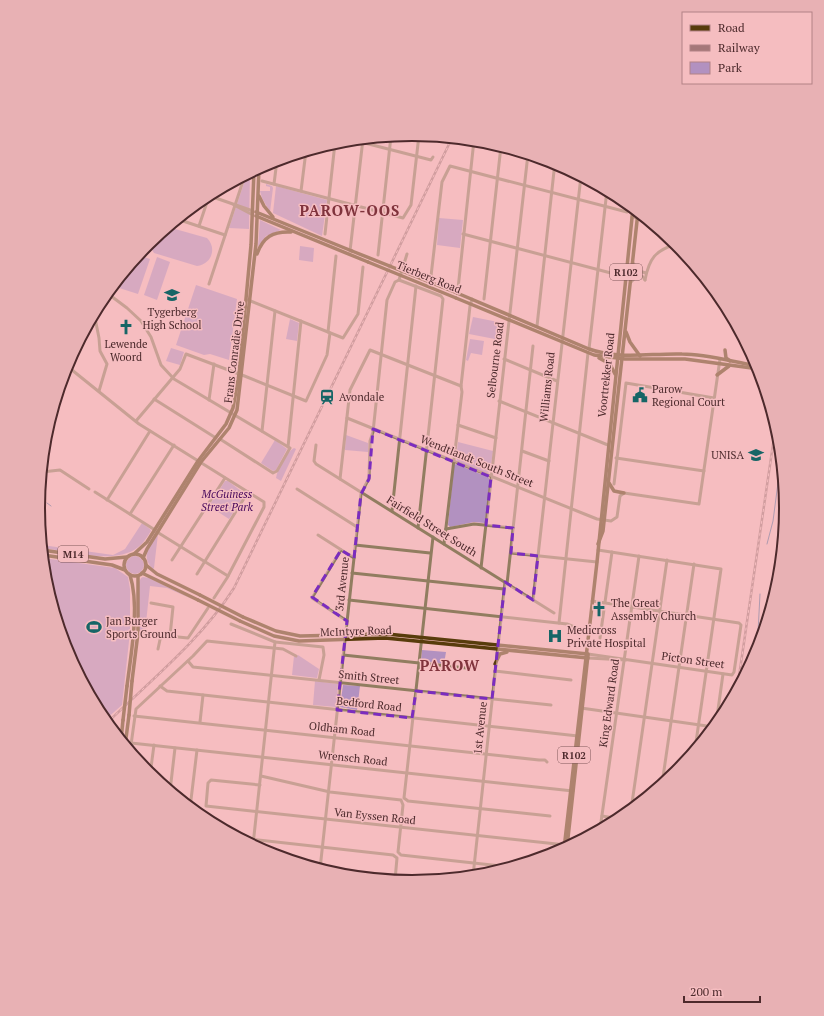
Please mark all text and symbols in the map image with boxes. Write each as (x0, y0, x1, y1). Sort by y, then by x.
legend (682, 12, 812, 84)
text: Road (718, 20, 745, 35)
text: Railway (718, 40, 761, 55)
text: Park (718, 60, 743, 75)
district label: PAROW-OOS (300, 200, 400, 220)
street label: Tierberg Road (395, 258, 463, 296)
road number: R102 (610, 264, 642, 280)
school or university icon: Tygerberg High School (163, 286, 181, 304)
street label: Frans Conradie Drive (221, 300, 247, 404)
place label: Tygerberg High School (142, 305, 202, 332)
church icon: Lewende Woord (117, 318, 135, 336)
street label: Selbourne Road (483, 321, 507, 399)
street label: Voortrekker Road (595, 332, 617, 418)
place label: Lewende Woord (104, 337, 148, 364)
street label: Williams Road (536, 351, 558, 423)
place label: Parow Regional Court (652, 382, 725, 409)
public building icon: Parow Regional Court (631, 386, 649, 404)
station icon: Avondale (318, 388, 336, 406)
place label: Avondale (339, 390, 385, 404)
street label: Wendtlandt South Street (418, 432, 536, 490)
school or university icon: UNISA (747, 446, 765, 464)
place label: UNISA (711, 448, 744, 462)
park label: McGuiness Street Park (201, 487, 254, 514)
street label: Fairfield Street South (384, 492, 480, 560)
road number: M14 (58, 546, 88, 562)
street label: 3rd Avenue (332, 556, 352, 612)
place label: The Great Assembly Church (611, 596, 697, 623)
church icon: The Great Assembly Church (590, 600, 608, 618)
place label: Jan Burger Sports Ground (106, 614, 177, 641)
sports icon: Jan Burger Sports Ground (85, 618, 103, 636)
street label: McIntyre Road (320, 623, 392, 639)
place label: Medicross Private Hospital (567, 623, 646, 650)
hospital icon: Medicross Private Hospital (546, 627, 564, 645)
street label: Picton Street (660, 649, 726, 671)
district label: PAROW (420, 655, 480, 675)
street label: King Edward Road (596, 658, 622, 748)
street label: Smith Street (338, 667, 400, 687)
street label: Bedford Road (336, 694, 402, 714)
street label: 1st Avenue (470, 700, 490, 755)
street label: Oldham Road (308, 719, 376, 739)
street label: Wrensch Road (318, 747, 388, 769)
road number: R102 (558, 747, 590, 763)
street label: Van Eyssen Road (333, 805, 417, 827)
scale bar (684, 978, 760, 1004)
text: 200 m (690, 984, 723, 999)

